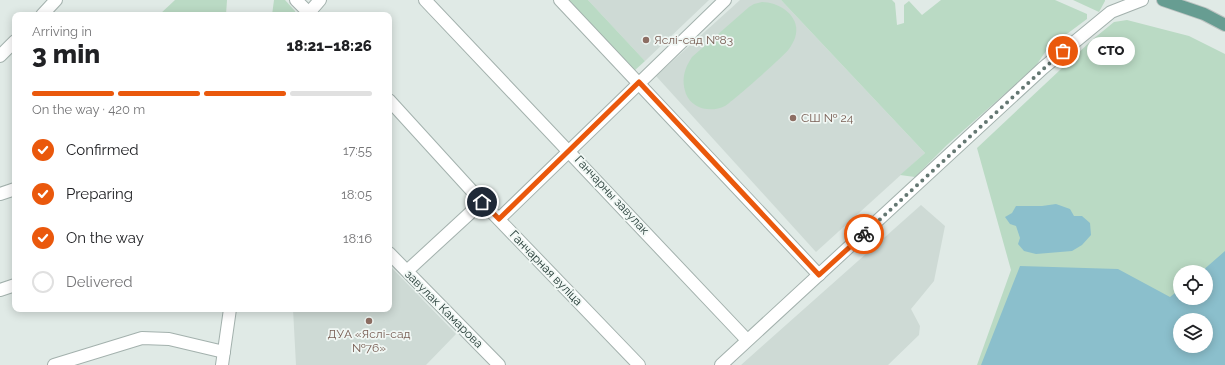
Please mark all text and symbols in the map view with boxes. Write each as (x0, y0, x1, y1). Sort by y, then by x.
text: Arriving in (32, 24, 92, 39)
place label: Яслі-сад №83 (654, 33, 733, 47)
pin (1046, 34, 1080, 68)
marker: Яслі-сад №83 (641, 35, 651, 45)
text: 18:21–18:26 (287, 37, 372, 55)
callout: СТО (1087, 37, 1135, 65)
text: 3 min (32, 39, 100, 69)
icon: bag (1052, 40, 1074, 62)
text: СТО (1098, 43, 1124, 58)
text: On the way · 420 m (32, 102, 145, 117)
place label: СШ № 24 (801, 111, 854, 125)
marker: СШ № 24 (788, 113, 798, 123)
icon: check (32, 139, 54, 161)
text: Confirmed (66, 141, 139, 159)
text: 17:55 (343, 143, 372, 158)
street label: Ганчарны завулак (572, 153, 652, 237)
icon: check (32, 183, 54, 205)
text: Preparing (66, 185, 133, 203)
pin (465, 185, 499, 219)
text: 18:05 (341, 187, 372, 202)
icon: home (471, 191, 493, 213)
courier (844, 214, 884, 254)
icon: bike (853, 223, 875, 245)
icon: check (32, 227, 54, 249)
street label: Ганчарная вуліца (507, 228, 585, 308)
text: On the way (66, 229, 144, 247)
text: 18:16 (343, 231, 372, 246)
map controls (1173, 265, 1213, 353)
button: locate (1173, 265, 1213, 305)
street label: завулак Камарова (402, 267, 486, 351)
text: Delivered (66, 273, 133, 291)
button: layers (1173, 313, 1213, 353)
marker: ДУА «Яслі-сад №76» (364, 316, 374, 326)
place label: ДУА «Яслі-сад №76» (328, 327, 410, 355)

